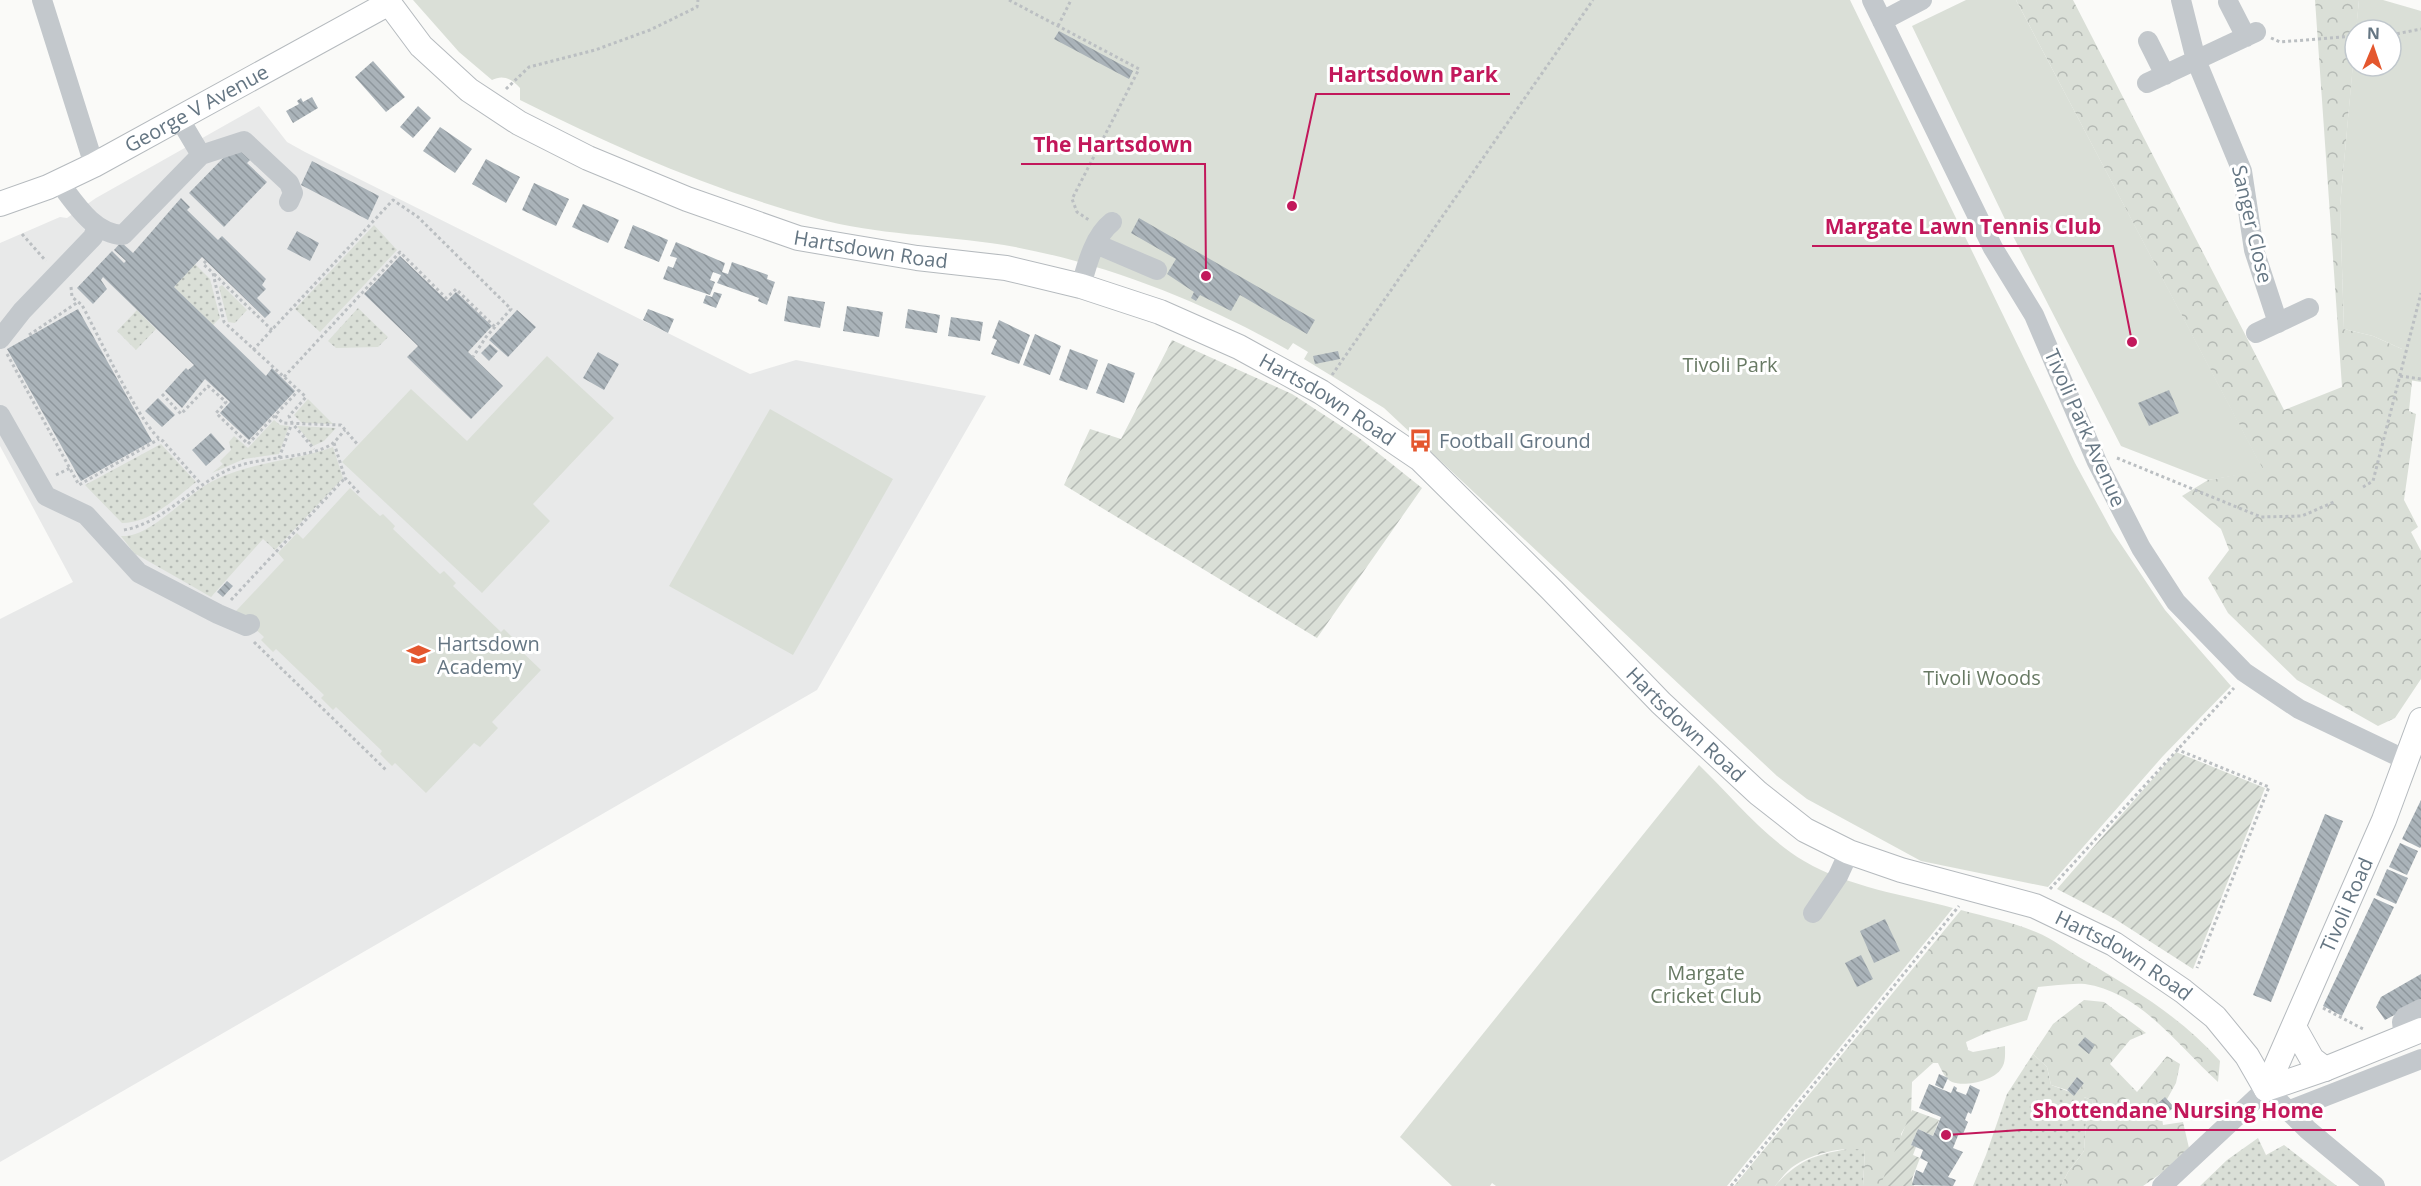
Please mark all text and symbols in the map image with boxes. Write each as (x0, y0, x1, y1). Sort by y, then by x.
north arrow (2343, 18, 2403, 78)
text: N (2367, 22, 2380, 44)
callout: Hartsdown Park (1316, 55, 1510, 94)
street label: George V Avenue (120, 58, 273, 159)
text: Hartsdown Park (1328, 60, 1499, 88)
callout: The Hartsdown (1021, 125, 1205, 164)
text: The Hartsdown (1033, 130, 1193, 158)
street label: Sanger Close (2226, 162, 2279, 286)
callout: Margate Lawn Tennis Club (1812, 207, 2113, 246)
text: Margate Lawn Tennis Club (1825, 212, 2101, 240)
street label: Hartsdown Road (792, 224, 949, 274)
street label: Tivoli Park Avenue (2039, 345, 2132, 511)
street label: Hartsdown Road (1255, 347, 1401, 452)
park label: Tivoli Park (1682, 351, 1778, 378)
place label: Football Ground (1439, 427, 1591, 454)
bus stop icon: Football Ground (1408, 428, 1434, 454)
place label: Hartsdown Academy (437, 630, 540, 680)
school or university icon: Hartsdown Academy (406, 642, 432, 668)
street label: Hartsdown Road (1620, 661, 1752, 788)
park label: Tivoli Woods (1923, 664, 2041, 691)
street label: Tivoli Road (2314, 853, 2379, 956)
street label: Hartsdown Road (2051, 904, 2198, 1006)
park label: Margate Cricket Club (1650, 959, 1762, 1009)
callout: Shottendane Nursing Home (2021, 1091, 2336, 1130)
text: Shottendane Nursing Home (2033, 1096, 2323, 1124)

